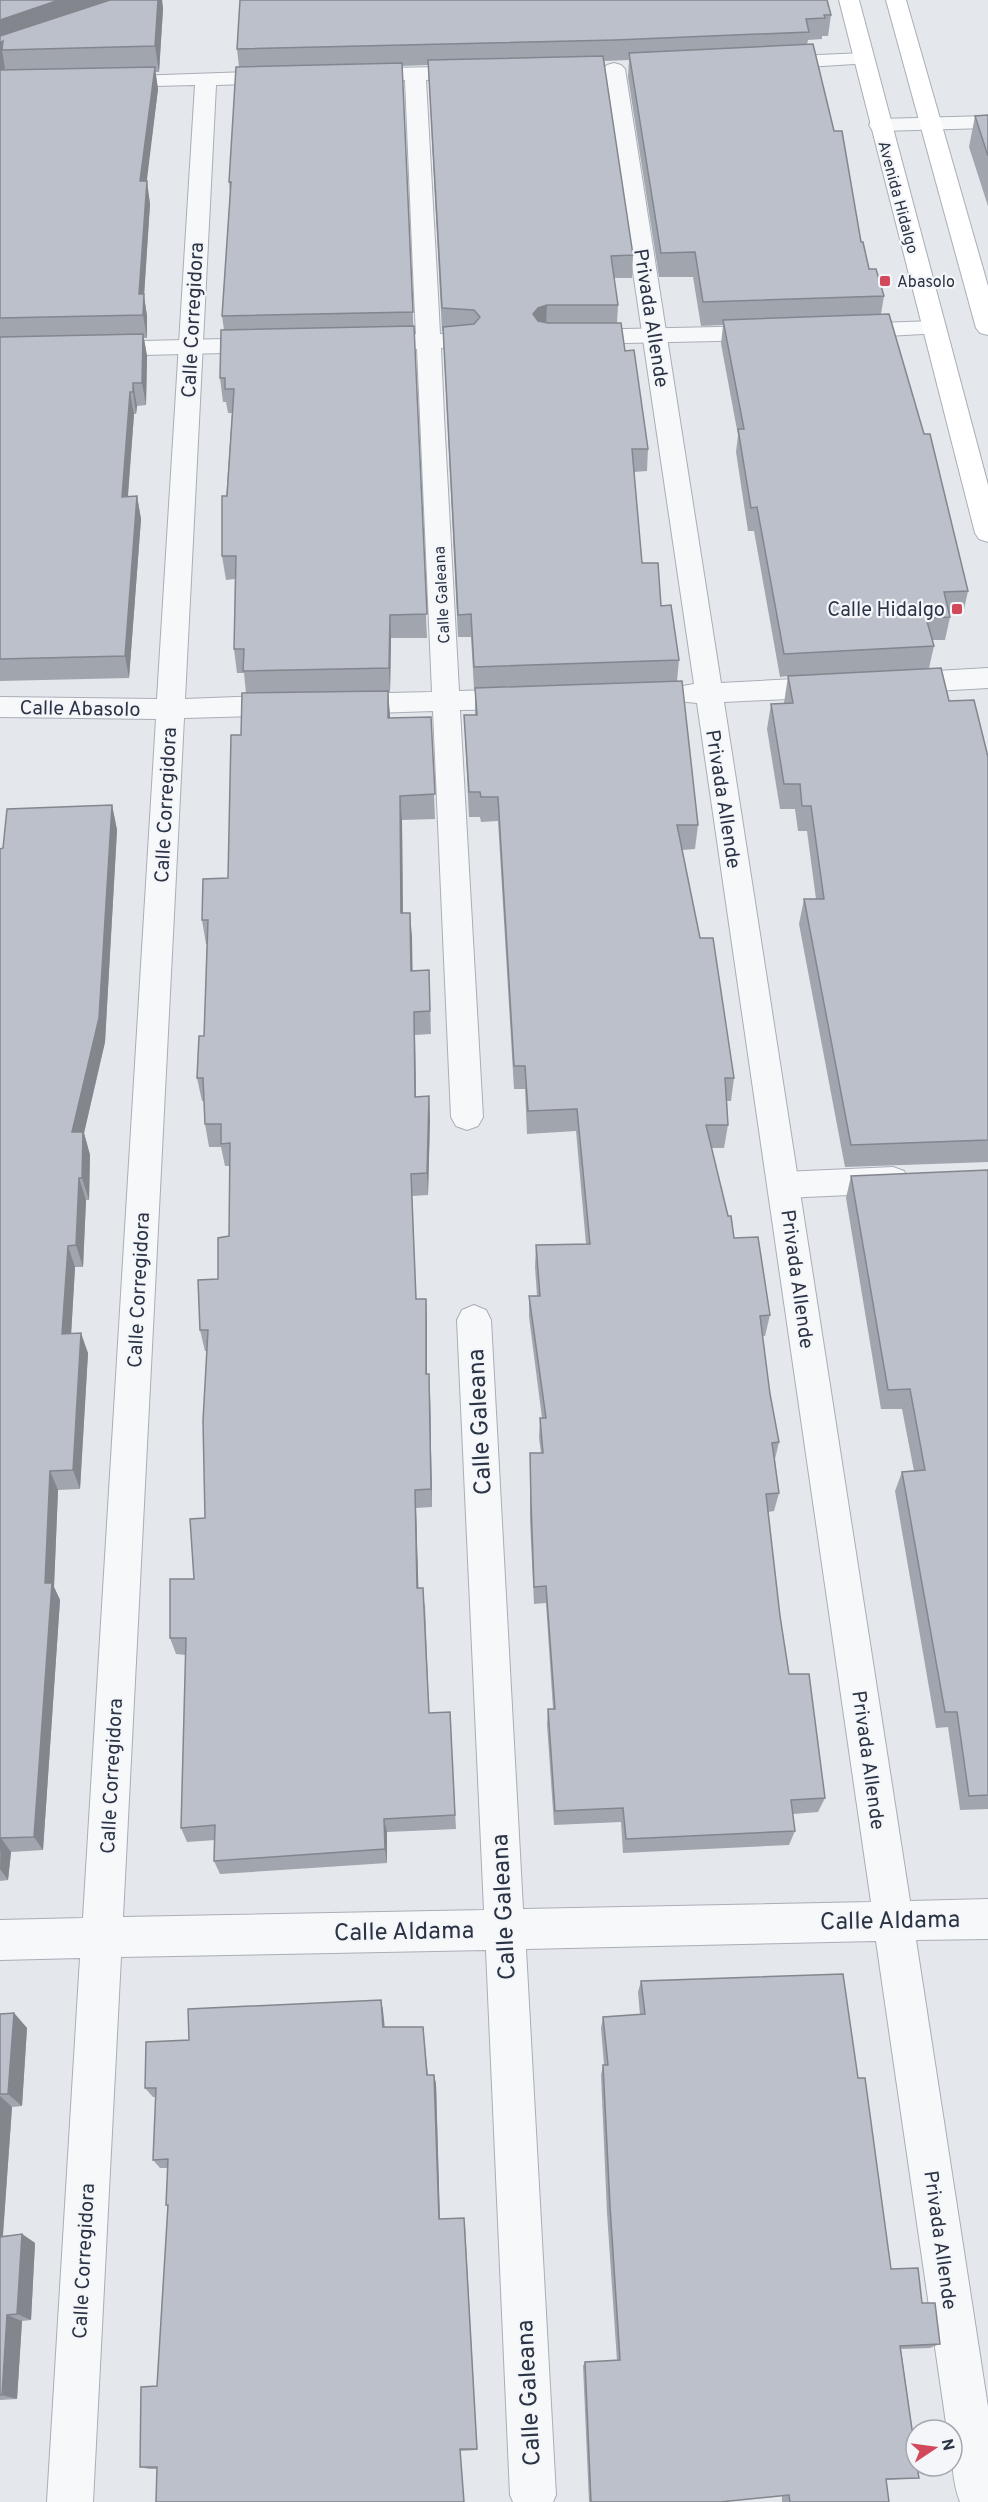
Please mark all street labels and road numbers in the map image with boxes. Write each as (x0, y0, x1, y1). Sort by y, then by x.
street label: Avenida Hidalgo (872, 139, 922, 256)
street label: Calle Corregidora (177, 241, 211, 399)
street label: Privada Allende (626, 247, 674, 390)
street label: Calle Galeana (430, 546, 456, 644)
street label: Calle Abasolo (19, 696, 141, 724)
street label: Calle Corregidora (150, 726, 184, 884)
street label: Privada Allende (698, 728, 746, 871)
street label: Privada Allende (773, 1208, 819, 1351)
street label: Calle Corregidora (123, 1211, 157, 1369)
street label: Calle Galeana (462, 1348, 500, 1496)
street label: Privada Allende (844, 1689, 890, 1832)
street label: Calle Corregidora (96, 1697, 130, 1855)
street label: Calle Galeana (486, 1833, 524, 1981)
street label: Calle Aldama (820, 1906, 960, 1938)
street label: Calle Aldama (334, 1917, 474, 1949)
street label: Privada Allende (916, 2169, 962, 2312)
street label: Calle Corregidora (68, 2182, 102, 2340)
street label: Calle Galeana (511, 2319, 549, 2467)

